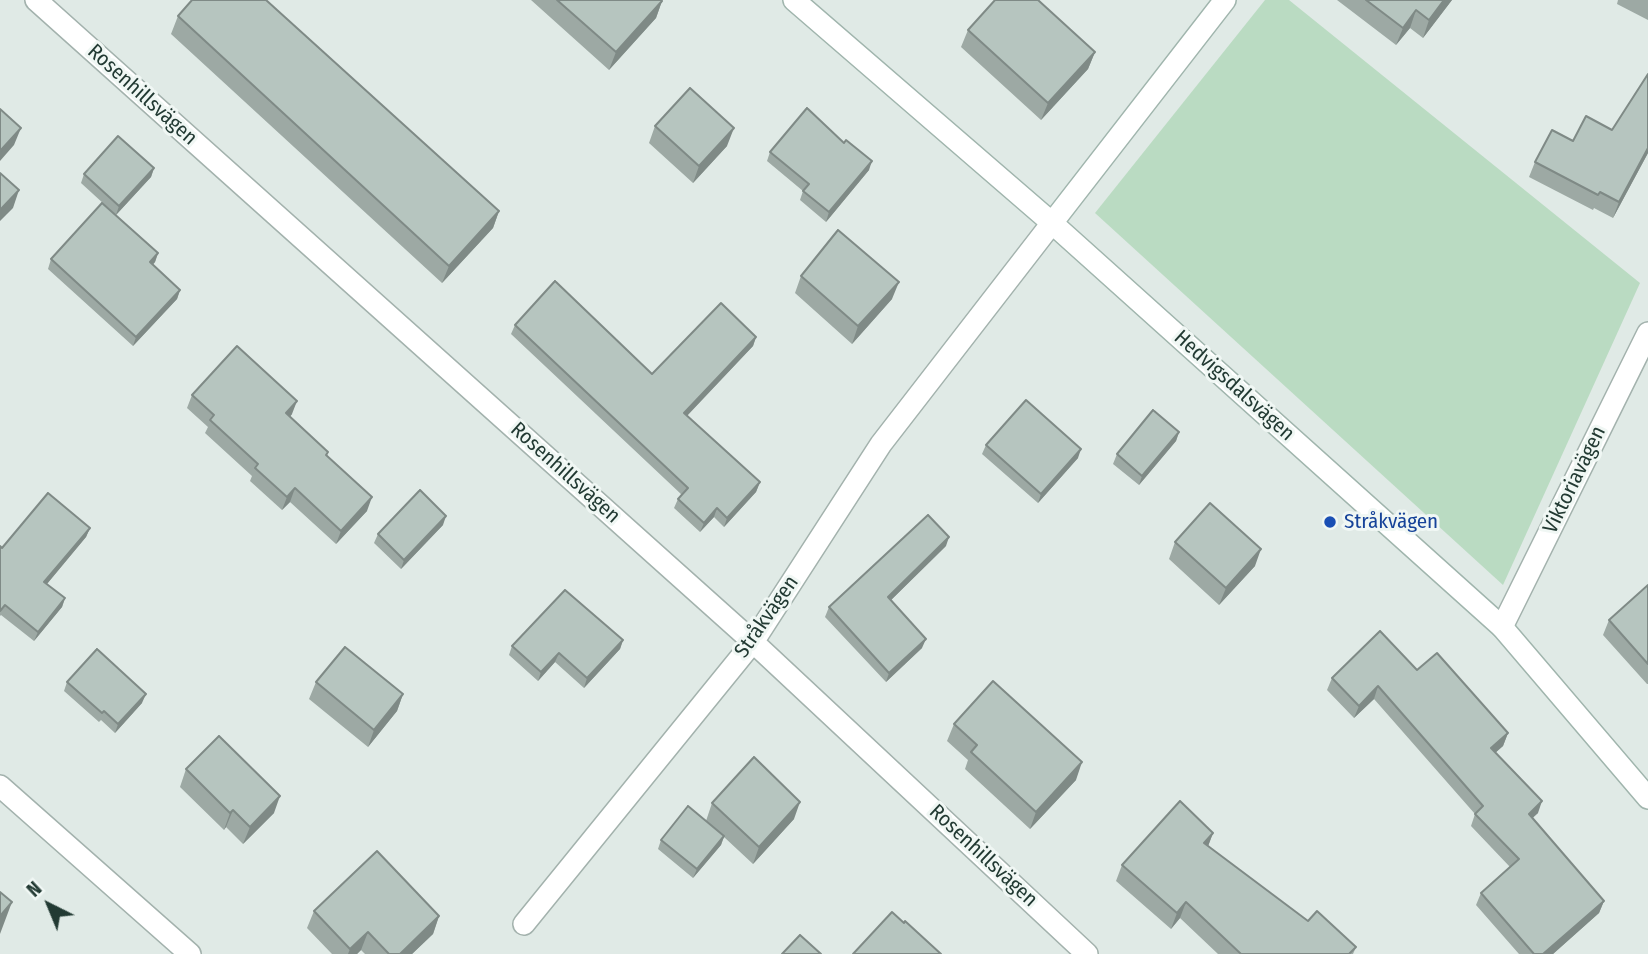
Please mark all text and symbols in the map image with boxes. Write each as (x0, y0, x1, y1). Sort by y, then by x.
street label: Rosenhillsvägen (82, 39, 202, 151)
street label: Hedvigsdalsvägen (1169, 325, 1299, 447)
street label: Rosenhillsvägen (505, 417, 625, 529)
street label: Viktoriavägen (1538, 422, 1612, 538)
place label: Stråkvägen (1344, 509, 1438, 535)
marker: Stråkvägen (1322, 514, 1338, 530)
street label: Stråkvägen (730, 571, 804, 663)
street label: Rosenhillsvägen (924, 799, 1042, 913)
north arrow (14, 870, 84, 940)
text: N (22, 877, 46, 902)

